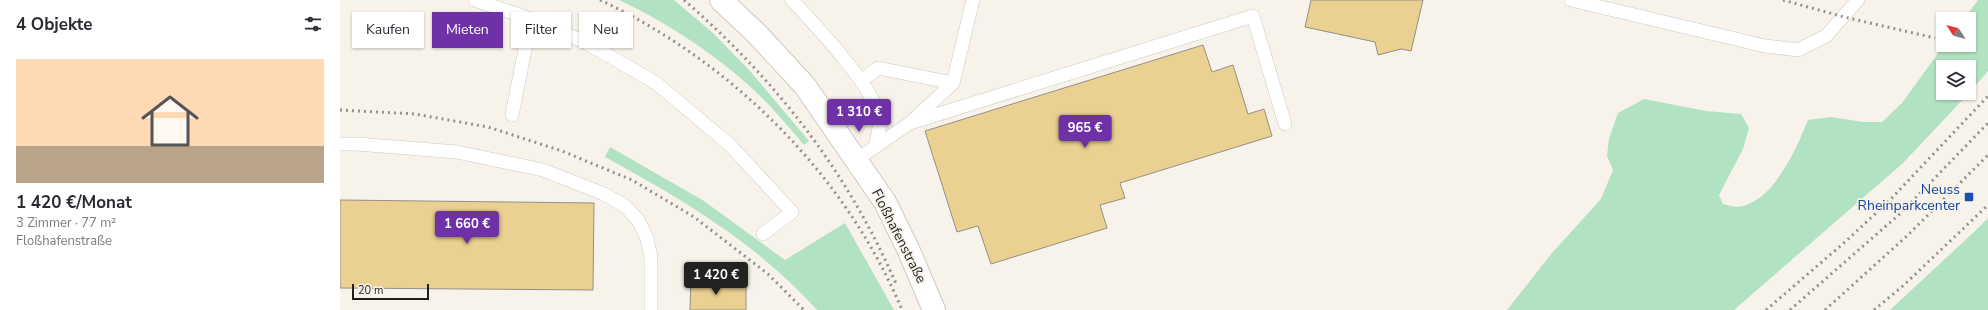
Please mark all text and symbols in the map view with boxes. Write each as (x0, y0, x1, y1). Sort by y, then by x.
chip: Kaufen (352, 12, 424, 48)
chip: Mieten (432, 12, 503, 48)
chip: Filter (511, 12, 571, 48)
chip: Neu (579, 12, 633, 48)
north arrow (1936, 12, 1976, 52)
map controls (1936, 12, 1976, 100)
text: 4 Objekte (16, 13, 92, 36)
icon: filters (302, 13, 324, 35)
button: layers (1936, 60, 1976, 100)
icon: home (134, 85, 206, 157)
pin: 1 310 € (822, 99, 896, 133)
text: 1 310 € (836, 103, 882, 121)
pin: 965 € (1057, 115, 1113, 149)
text: 965 € (1068, 119, 1102, 137)
place label: Neuss Rheinparkcenter (1858, 180, 1960, 215)
street label: Floßhafenstraße (867, 186, 931, 286)
text: 1 420 €/Monat (16, 191, 132, 214)
marker: Neuss Rheinparkcenter (1963, 191, 1975, 203)
pin: 1 660 € (430, 211, 504, 245)
text: 3 Zimmer · 77 m² (16, 214, 116, 232)
text: 1 660 € (444, 215, 490, 233)
text: Floßhafenstraße (16, 232, 112, 250)
pin: 1 420 € (679, 262, 753, 296)
text: 1 420 € (693, 266, 739, 284)
scale bar (352, 282, 429, 301)
text: 20 m (358, 283, 383, 298)

